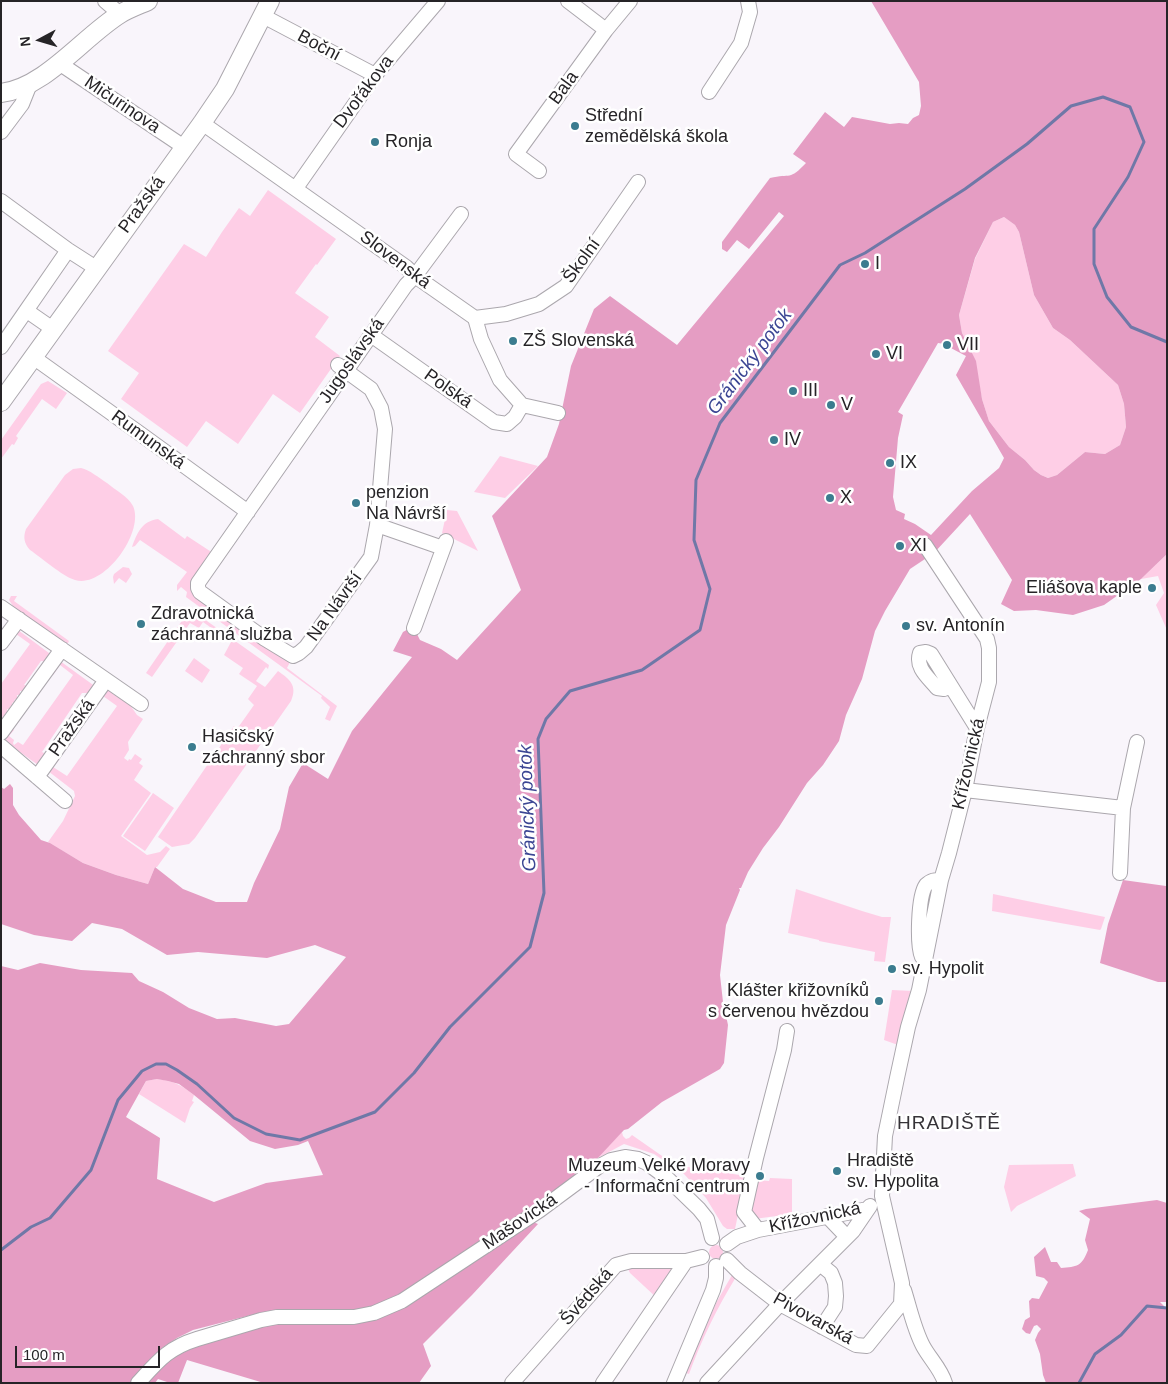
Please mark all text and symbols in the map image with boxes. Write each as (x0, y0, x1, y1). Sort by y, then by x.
north arrow (15, 15, 65, 65)
street label: Boční (294, 26, 344, 66)
text: N (17, 36, 34, 47)
street label: Dvořákova (329, 51, 399, 133)
street label: Bala (545, 67, 583, 109)
street label: Mičurinova (80, 72, 164, 138)
place label: Střední zemědělská škola (585, 105, 728, 148)
marker: Střední zemědělská škola (569, 120, 581, 132)
place label: Ronja (385, 131, 432, 153)
marker: Ronja (369, 136, 381, 148)
street label: Pražská (114, 172, 170, 238)
street label: Slovenská (355, 226, 435, 294)
street label: Školní (559, 234, 605, 288)
place label: I (875, 253, 880, 275)
marker: I (859, 258, 871, 270)
water label: Gránický potok (703, 305, 797, 419)
street label: Jugoslávská (315, 314, 389, 408)
place label: ZŠ Slovenská (523, 330, 634, 352)
place label: VII (957, 334, 979, 356)
marker: ZŠ Slovenská (507, 335, 519, 347)
marker: VII (941, 339, 953, 351)
place label: VI (886, 343, 903, 365)
marker: VI (870, 348, 882, 360)
street label: Polská (420, 365, 476, 413)
place label: III (803, 380, 818, 402)
marker: III (787, 385, 799, 397)
place label: V (841, 394, 853, 416)
marker: V (825, 399, 837, 411)
street label: Rumunská (107, 406, 189, 474)
place label: IV (784, 429, 801, 451)
marker: IV (768, 434, 780, 446)
place label: IX (900, 452, 917, 474)
marker: IX (884, 457, 896, 469)
place label: penzion Na Návrší (366, 482, 446, 524)
place label: X (840, 487, 852, 509)
marker: X (824, 492, 836, 504)
marker: penzion Na Návrší (350, 497, 362, 509)
place label: XI (910, 535, 927, 557)
marker: XI (894, 540, 906, 552)
street label: Na Návrší (303, 568, 367, 646)
place label: Eliášova kaple (1026, 577, 1142, 599)
marker: Eliášova kaple (1146, 582, 1158, 594)
place label: Zdravotnická záchranná služba (151, 603, 292, 646)
place label: sv. Antonín (916, 615, 1005, 637)
marker: Zdravotnická záchranná služba (135, 618, 147, 630)
marker: sv. Antonín (900, 620, 912, 632)
street label: Pražská (45, 695, 99, 761)
street label: Křížovnická (948, 716, 990, 812)
place label: Hasičský záchranný sbor (202, 726, 325, 769)
marker: Hasičský záchranný sbor (186, 741, 198, 753)
water label: Gránický potok (514, 744, 542, 872)
place label: sv. Hypolit (902, 958, 984, 980)
marker: sv. Hypolit (886, 963, 898, 975)
place label: Klášter křižovníků s červenou hvězdou (708, 980, 869, 1022)
marker: Klášter křižovníků s červenou hvězdou (873, 995, 885, 1007)
district label: HRADIŠTĚ (896, 1113, 1002, 1135)
place label: Hradiště sv. Hypolita (847, 1150, 939, 1192)
place label: Muzeum Velké Moravy - Informační centrum (568, 1155, 750, 1198)
marker: Hradiště sv. Hypolita (831, 1165, 843, 1177)
marker: Muzeum Velké Moravy - Informační centrum (754, 1170, 766, 1182)
street label: Mašovická (479, 1189, 561, 1255)
street label: Křížovnická (767, 1198, 863, 1238)
street label: Švédská (556, 1264, 618, 1330)
street label: Pivovarská (769, 1288, 857, 1350)
scale bar (18, 1336, 162, 1368)
text: 100 m (23, 1346, 65, 1363)

